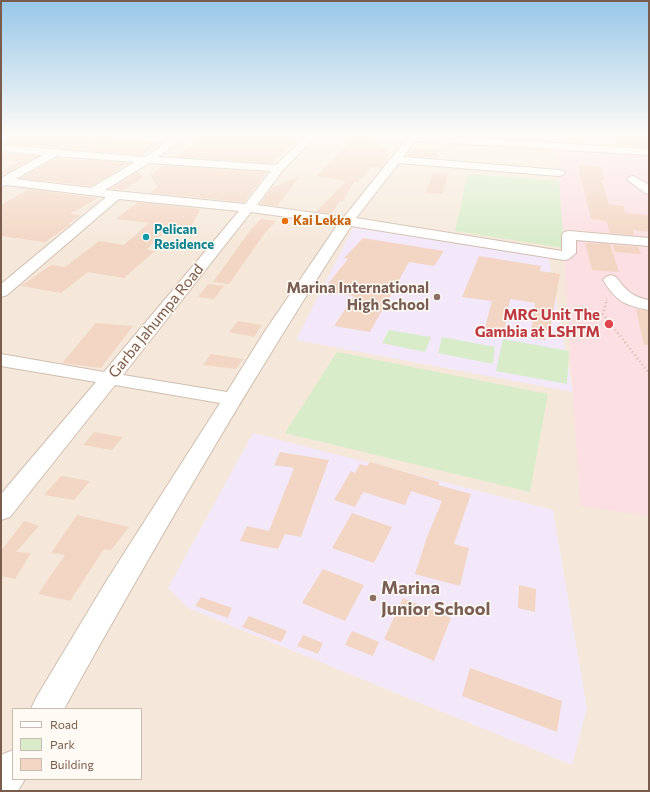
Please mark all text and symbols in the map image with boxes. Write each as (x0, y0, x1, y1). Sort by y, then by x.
place label: Kai Lekka (293, 213, 351, 229)
marker: Kai Lekka (280, 216, 290, 226)
place label: Pelican Residence (154, 222, 214, 253)
marker: Pelican Residence (141, 232, 151, 242)
street label: Garba Jahumpa Road (105, 260, 207, 382)
place label: Marina International High School (286, 279, 429, 314)
marker: Marina International High School (432, 292, 442, 302)
place label: MRC Unit The Gambia at LSHTM (475, 306, 600, 341)
marker: MRC Unit The Gambia at LSHTM (603, 318, 615, 330)
place label: Marina Junior School (381, 577, 490, 620)
marker: Marina Junior School (368, 593, 378, 603)
legend (12, 708, 142, 780)
text: Road (50, 717, 78, 731)
text: Park (50, 737, 75, 751)
text: Building (50, 757, 94, 771)

